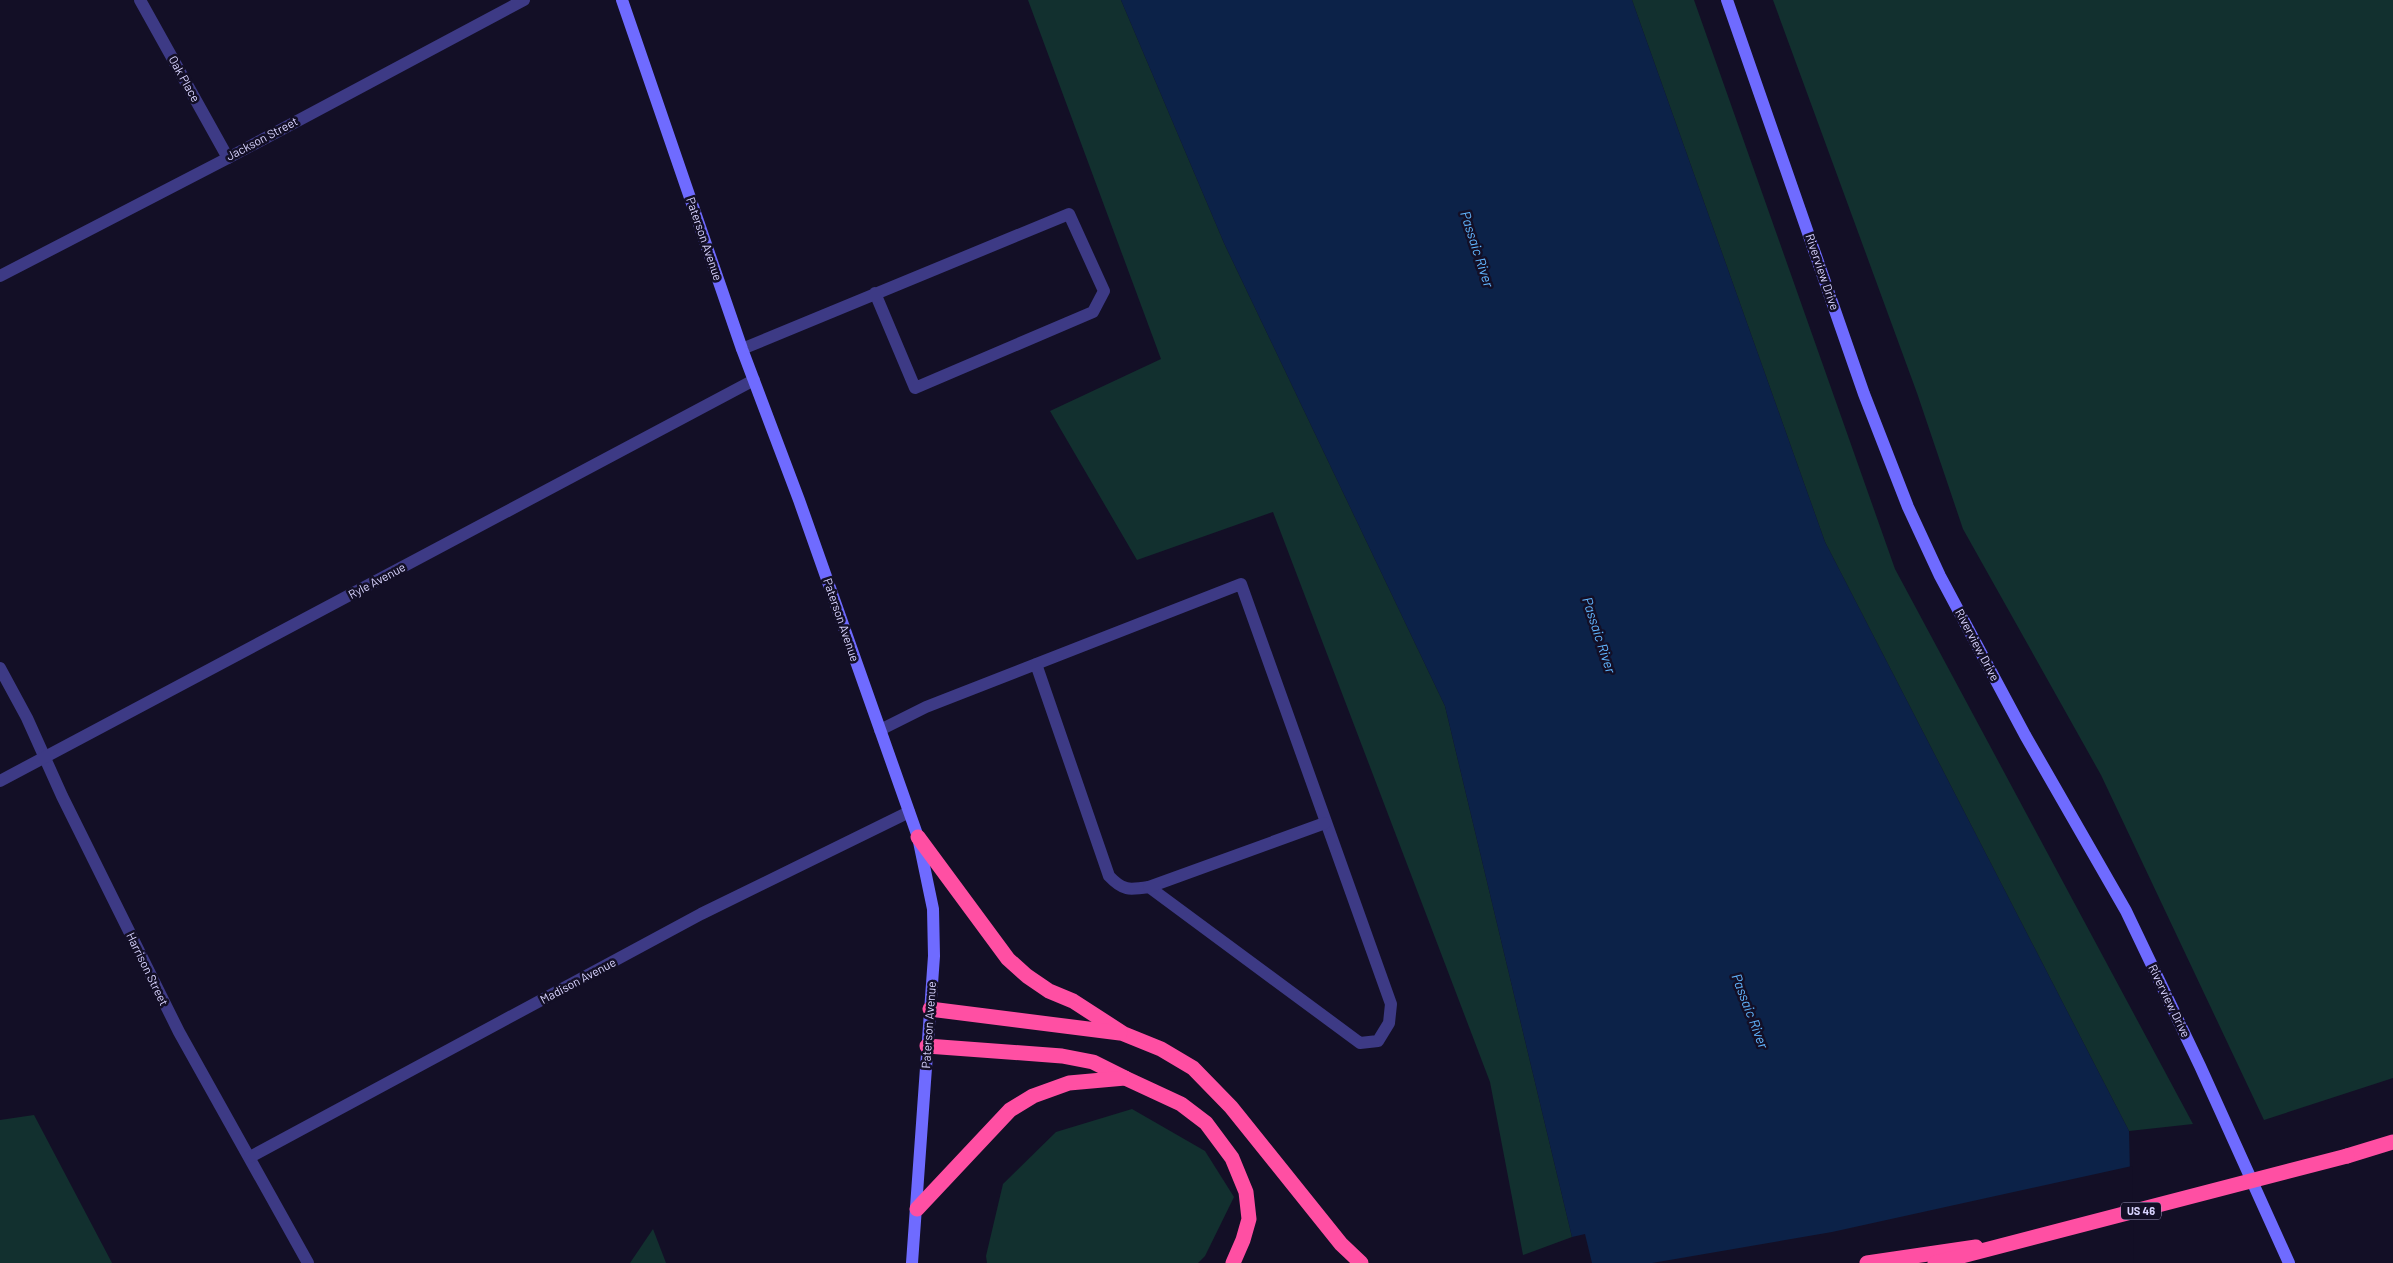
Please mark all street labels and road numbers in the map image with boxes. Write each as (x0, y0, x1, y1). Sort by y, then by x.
street label: Oak Place (167, 53, 203, 104)
street label: Jackson Street (223, 113, 300, 163)
street label: Paterson Avenue (684, 195, 726, 282)
street label: Riverview Drive (1803, 232, 1843, 312)
street label: Ryle Avenue (346, 559, 407, 601)
street label: Paterson Avenue (821, 576, 863, 663)
street label: Riverview Drive (1953, 606, 2003, 683)
street label: Harrison Street (124, 930, 172, 1007)
street label: Madison Avenue (537, 954, 618, 1006)
street label: Riverview Drive (2146, 962, 2194, 1039)
street label: Paterson Avenue (918, 981, 938, 1069)
road number: US 46 (2121, 1202, 2161, 1220)

